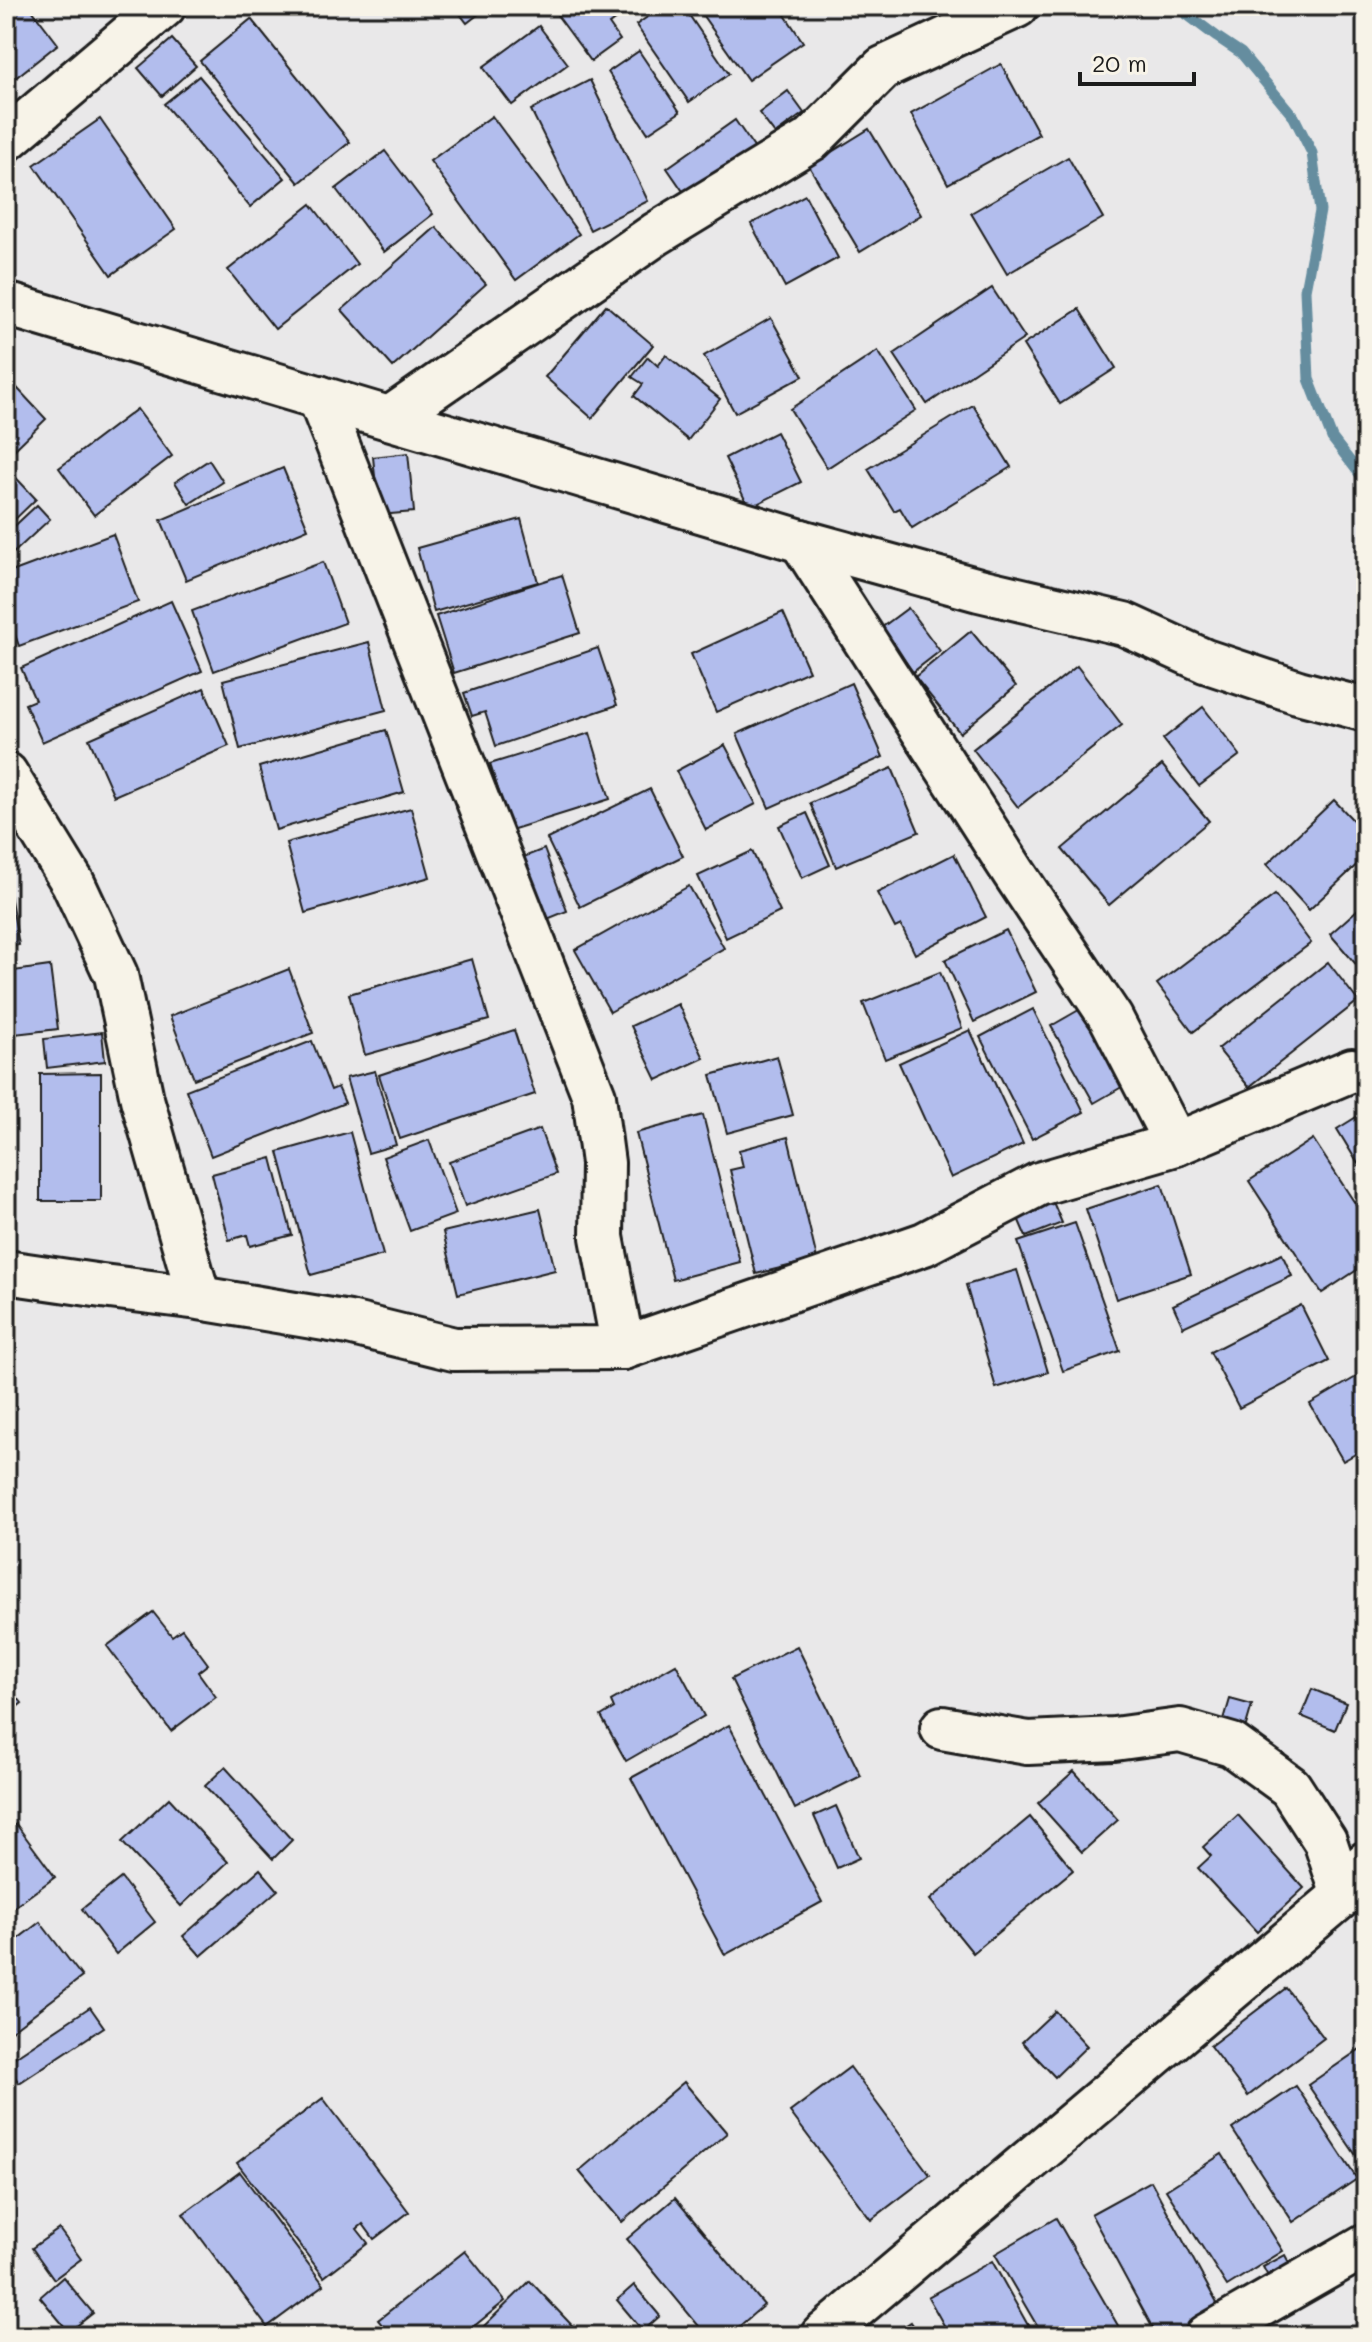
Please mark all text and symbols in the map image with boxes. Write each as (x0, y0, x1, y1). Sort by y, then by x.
scale bar (1080, 36, 1194, 86)
text: 20 m (1092, 47, 1147, 78)

